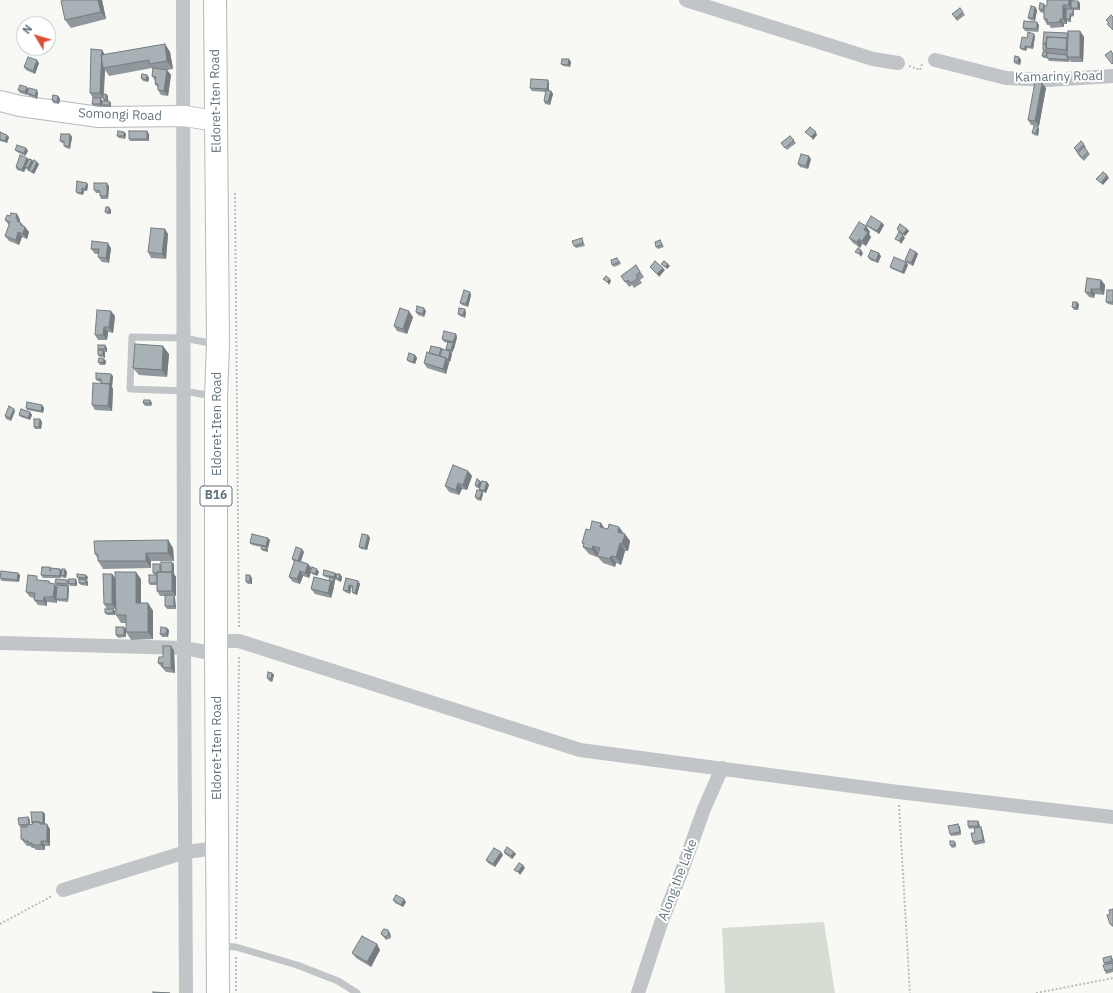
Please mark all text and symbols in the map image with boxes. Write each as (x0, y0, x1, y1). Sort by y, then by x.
north arrow (16, 16, 56, 56)
text: N (19, 22, 35, 37)
street label: Eldoret-Iten Road (207, 49, 225, 153)
street label: Kamariny Road (1015, 68, 1103, 86)
street label: Somongi Road (78, 106, 162, 124)
street label: Eldoret-Iten Road (209, 372, 225, 476)
road number: B16 (200, 486, 232, 506)
street label: Eldoret-Iten Road (209, 696, 225, 800)
street label: Along the Lake (655, 837, 701, 923)

